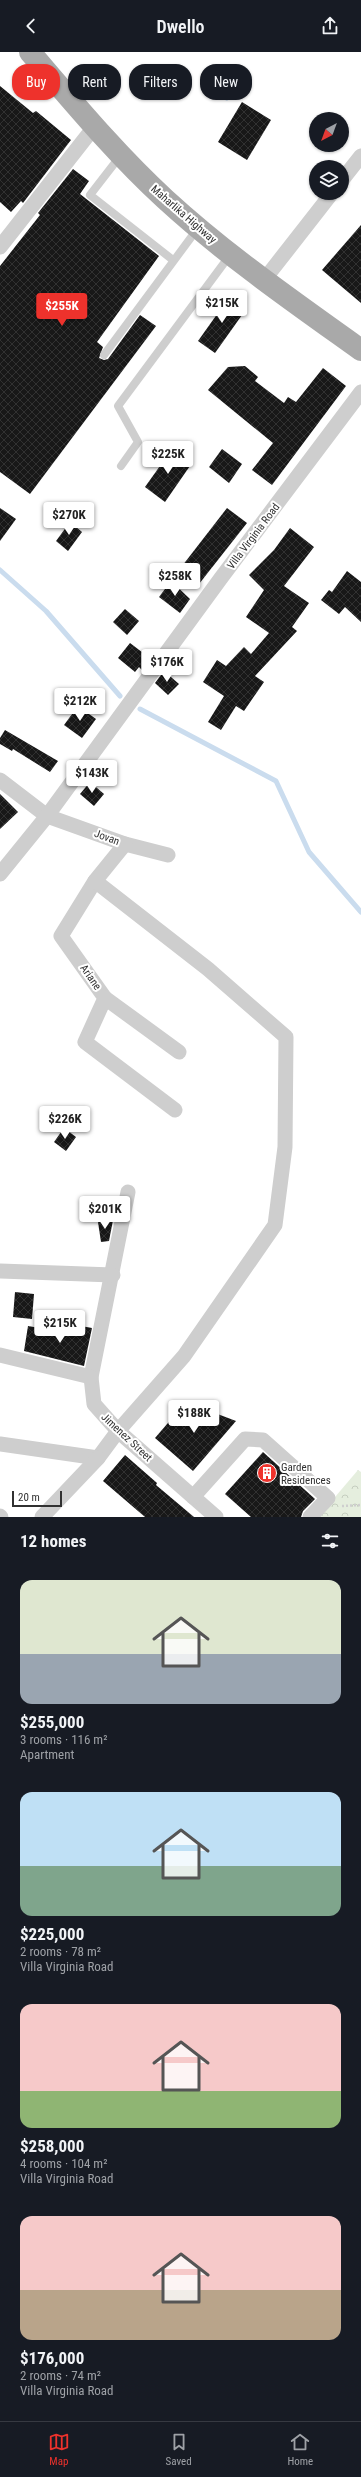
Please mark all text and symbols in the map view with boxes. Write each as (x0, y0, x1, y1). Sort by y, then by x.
icon: back (20, 15, 42, 37)
icon: share (319, 15, 341, 37)
text: Dwello (156, 16, 205, 37)
chip: Buy (12, 64, 60, 100)
chip: Rent (68, 64, 121, 100)
chip: Filters (129, 64, 192, 100)
chip: New (200, 64, 252, 100)
north arrow (309, 112, 349, 152)
map controls (309, 112, 349, 200)
button: layers (309, 160, 349, 200)
street label: Maharlika Highway (148, 182, 219, 247)
pin: $215K (194, 290, 250, 324)
pin: $255K (34, 293, 90, 327)
text: $215K (205, 295, 239, 310)
text: $255K (45, 298, 79, 313)
pin: $225K (140, 441, 196, 475)
text: $225K (151, 446, 185, 461)
street label: Villa Virginia Road (224, 501, 282, 572)
pin: $270K (41, 502, 97, 536)
text: $270K (52, 507, 86, 522)
pin: $258K (147, 563, 203, 597)
text: $258K (158, 568, 192, 583)
pin: $176K (139, 649, 195, 683)
text: $176K (150, 654, 184, 669)
pin: $212K (52, 688, 108, 722)
text: $212K (63, 693, 97, 708)
pin: $143K (64, 760, 120, 794)
text: $143K (75, 765, 109, 780)
street label: Jovan (92, 827, 121, 848)
street label: Ariane (77, 962, 104, 992)
pin: $226K (37, 1106, 93, 1140)
text: $226K (48, 1111, 82, 1126)
pin: $201K (77, 1196, 133, 1230)
text: $201K (88, 1201, 122, 1216)
pin: $215K (32, 1310, 88, 1344)
text: $215K (43, 1315, 77, 1330)
pin: $188K (166, 1400, 222, 1434)
text: $188K (177, 1405, 211, 1420)
street label: Jimenez Street (98, 1410, 155, 1464)
place label: Garden Residences (281, 1461, 331, 1487)
building icon: Garden Residences (256, 1462, 278, 1484)
scale bar (12, 1489, 62, 1508)
text: 20 m (18, 1491, 40, 1504)
icon: filters (319, 1530, 341, 1552)
text: 12 homes (20, 1531, 86, 1551)
icon: home (145, 1606, 217, 1678)
text: $255,000 (20, 1712, 84, 1732)
text: 3 rooms · 116 m² (20, 1732, 107, 1747)
text: Apartment (20, 1747, 74, 1762)
icon: home (145, 1818, 217, 1890)
text: $225,000 (20, 1924, 84, 1944)
text: 2 rooms · 78 m² (20, 1944, 101, 1959)
text: Villa Virginia Road (20, 1959, 114, 1974)
icon: home (145, 2030, 217, 2102)
text: $258,000 (20, 2136, 84, 2156)
text: 4 rooms · 104 m² (20, 2156, 107, 2171)
text: Villa Virginia Road (20, 2171, 114, 2186)
icon: home (145, 2242, 217, 2314)
text: $176,000 (20, 2348, 84, 2368)
text: 2 rooms · 74 m² (20, 2368, 101, 2383)
text: Villa Virginia Road (20, 2383, 114, 2398)
tab: Map (48, 2431, 70, 2468)
tab: Saved (166, 2431, 192, 2468)
tab: Home (287, 2431, 313, 2468)

